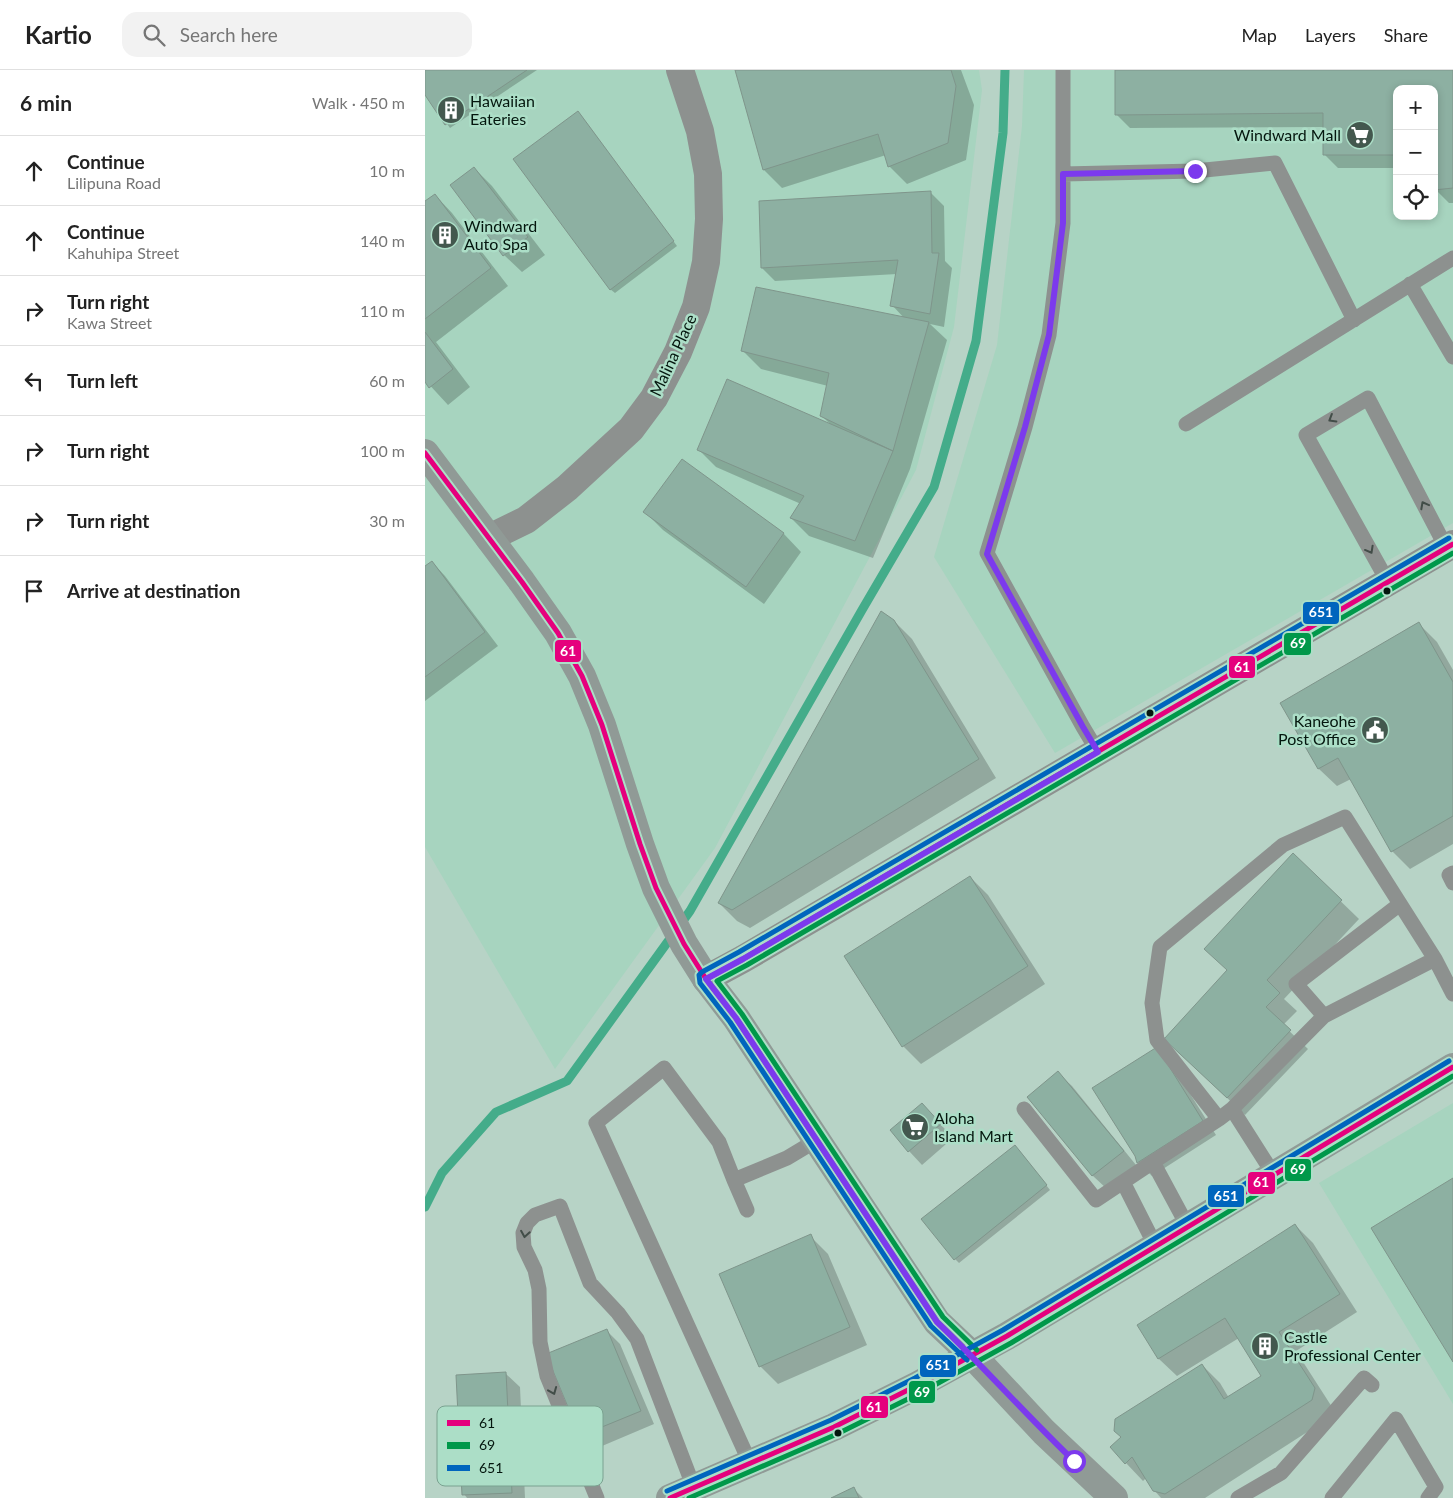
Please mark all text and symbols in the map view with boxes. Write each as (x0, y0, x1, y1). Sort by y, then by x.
search box (122, 12, 472, 57)
text: Kartio (25, 20, 92, 49)
icon: search (140, 21, 168, 49)
text: Search here (180, 23, 278, 46)
text: Map (1241, 24, 1277, 46)
text: Layers (1305, 24, 1356, 46)
text: Share (1384, 24, 1428, 46)
map controls (1393, 85, 1438, 220)
button: + (1393, 85, 1438, 130)
text: 6 min (20, 90, 72, 115)
place label: Hawaiian Eateries (470, 91, 535, 128)
text: Walk · 450 m (312, 93, 405, 112)
building icon: Hawaiian Eateries (436, 95, 466, 125)
supermarket icon: Windward Mall (1345, 120, 1375, 150)
place label: Windward Mall (1234, 125, 1341, 144)
button: − (1393, 130, 1438, 175)
text: Continue (67, 150, 145, 173)
icon: ahead (20, 157, 48, 185)
route end (1184, 160, 1207, 183)
text: 10 m (369, 161, 405, 180)
text: Lilipuna Road (67, 173, 161, 192)
button: locate (1393, 175, 1438, 220)
place label: Windward Auto Spa (464, 216, 537, 253)
text: Continue (67, 220, 145, 243)
building icon: Windward Auto Spa (430, 220, 460, 250)
icon: ahead (20, 227, 48, 255)
text: 140 m (360, 231, 405, 250)
text: Kahuhipa Street (67, 243, 179, 262)
text: Turn right (67, 290, 149, 313)
icon: right (20, 297, 48, 325)
text: 110 m (360, 301, 405, 320)
street label: Malina Place (645, 311, 700, 399)
text: Kawa Street (67, 313, 152, 332)
icon: left (20, 367, 48, 395)
text: Turn left (67, 369, 138, 392)
text: 60 m (369, 371, 405, 390)
one-way arrow (1328, 413, 1337, 423)
icon: right (20, 437, 48, 465)
text: Turn right (67, 439, 149, 462)
text: 100 m (360, 441, 405, 460)
one-way arrow (1420, 501, 1430, 510)
icon: right (20, 507, 48, 535)
text: Turn right (67, 509, 149, 532)
text: 30 m (369, 511, 405, 530)
one-way arrow (1364, 545, 1374, 554)
icon: arrive (20, 577, 48, 605)
text: Arrive at destination (67, 579, 240, 602)
unlabelled marker (1382, 586, 1392, 596)
line badge: 651 (1302, 601, 1340, 625)
text: 651 (1309, 603, 1333, 620)
line badge: 69 (1283, 632, 1312, 656)
text: 69 (1290, 634, 1306, 651)
line badge: 61 (554, 639, 582, 663)
text: 61 (560, 642, 576, 659)
line badge: 61 (1228, 655, 1256, 679)
text: 61 (1234, 658, 1250, 675)
unlabelled marker (1145, 708, 1155, 718)
place label: Kaneohe Post Office (1278, 711, 1356, 748)
public building icon: Kaneohe Post Office (1360, 715, 1390, 745)
place label: Aloha Island Mart (934, 1108, 1013, 1145)
supermarket icon: Aloha Island Mart (900, 1112, 930, 1142)
line badge: 69 (1284, 1158, 1312, 1182)
text: 69 (1290, 1160, 1306, 1177)
line badge: 61 (1247, 1171, 1276, 1195)
text: 61 (1253, 1173, 1269, 1190)
line badge: 651 (1207, 1184, 1245, 1208)
text: 651 (1214, 1187, 1238, 1204)
one-way arrow (520, 1230, 531, 1238)
place label: Castle Professional Center (1284, 1327, 1421, 1364)
building icon: Castle Professional Center (1250, 1331, 1280, 1361)
line badge: 651 (919, 1354, 957, 1378)
text: 651 (926, 1356, 950, 1373)
line badge: 69 (908, 1380, 936, 1404)
text: 69 (914, 1383, 930, 1400)
one-way arrow (547, 1386, 557, 1395)
line badge: 61 (860, 1395, 889, 1419)
text: 61 (866, 1398, 882, 1415)
legend (437, 1406, 603, 1486)
text: 61 (479, 1414, 495, 1431)
unlabelled marker (833, 1428, 843, 1438)
text: 69 (479, 1436, 495, 1453)
route start (1063, 1450, 1086, 1473)
text: 651 (479, 1459, 503, 1476)

